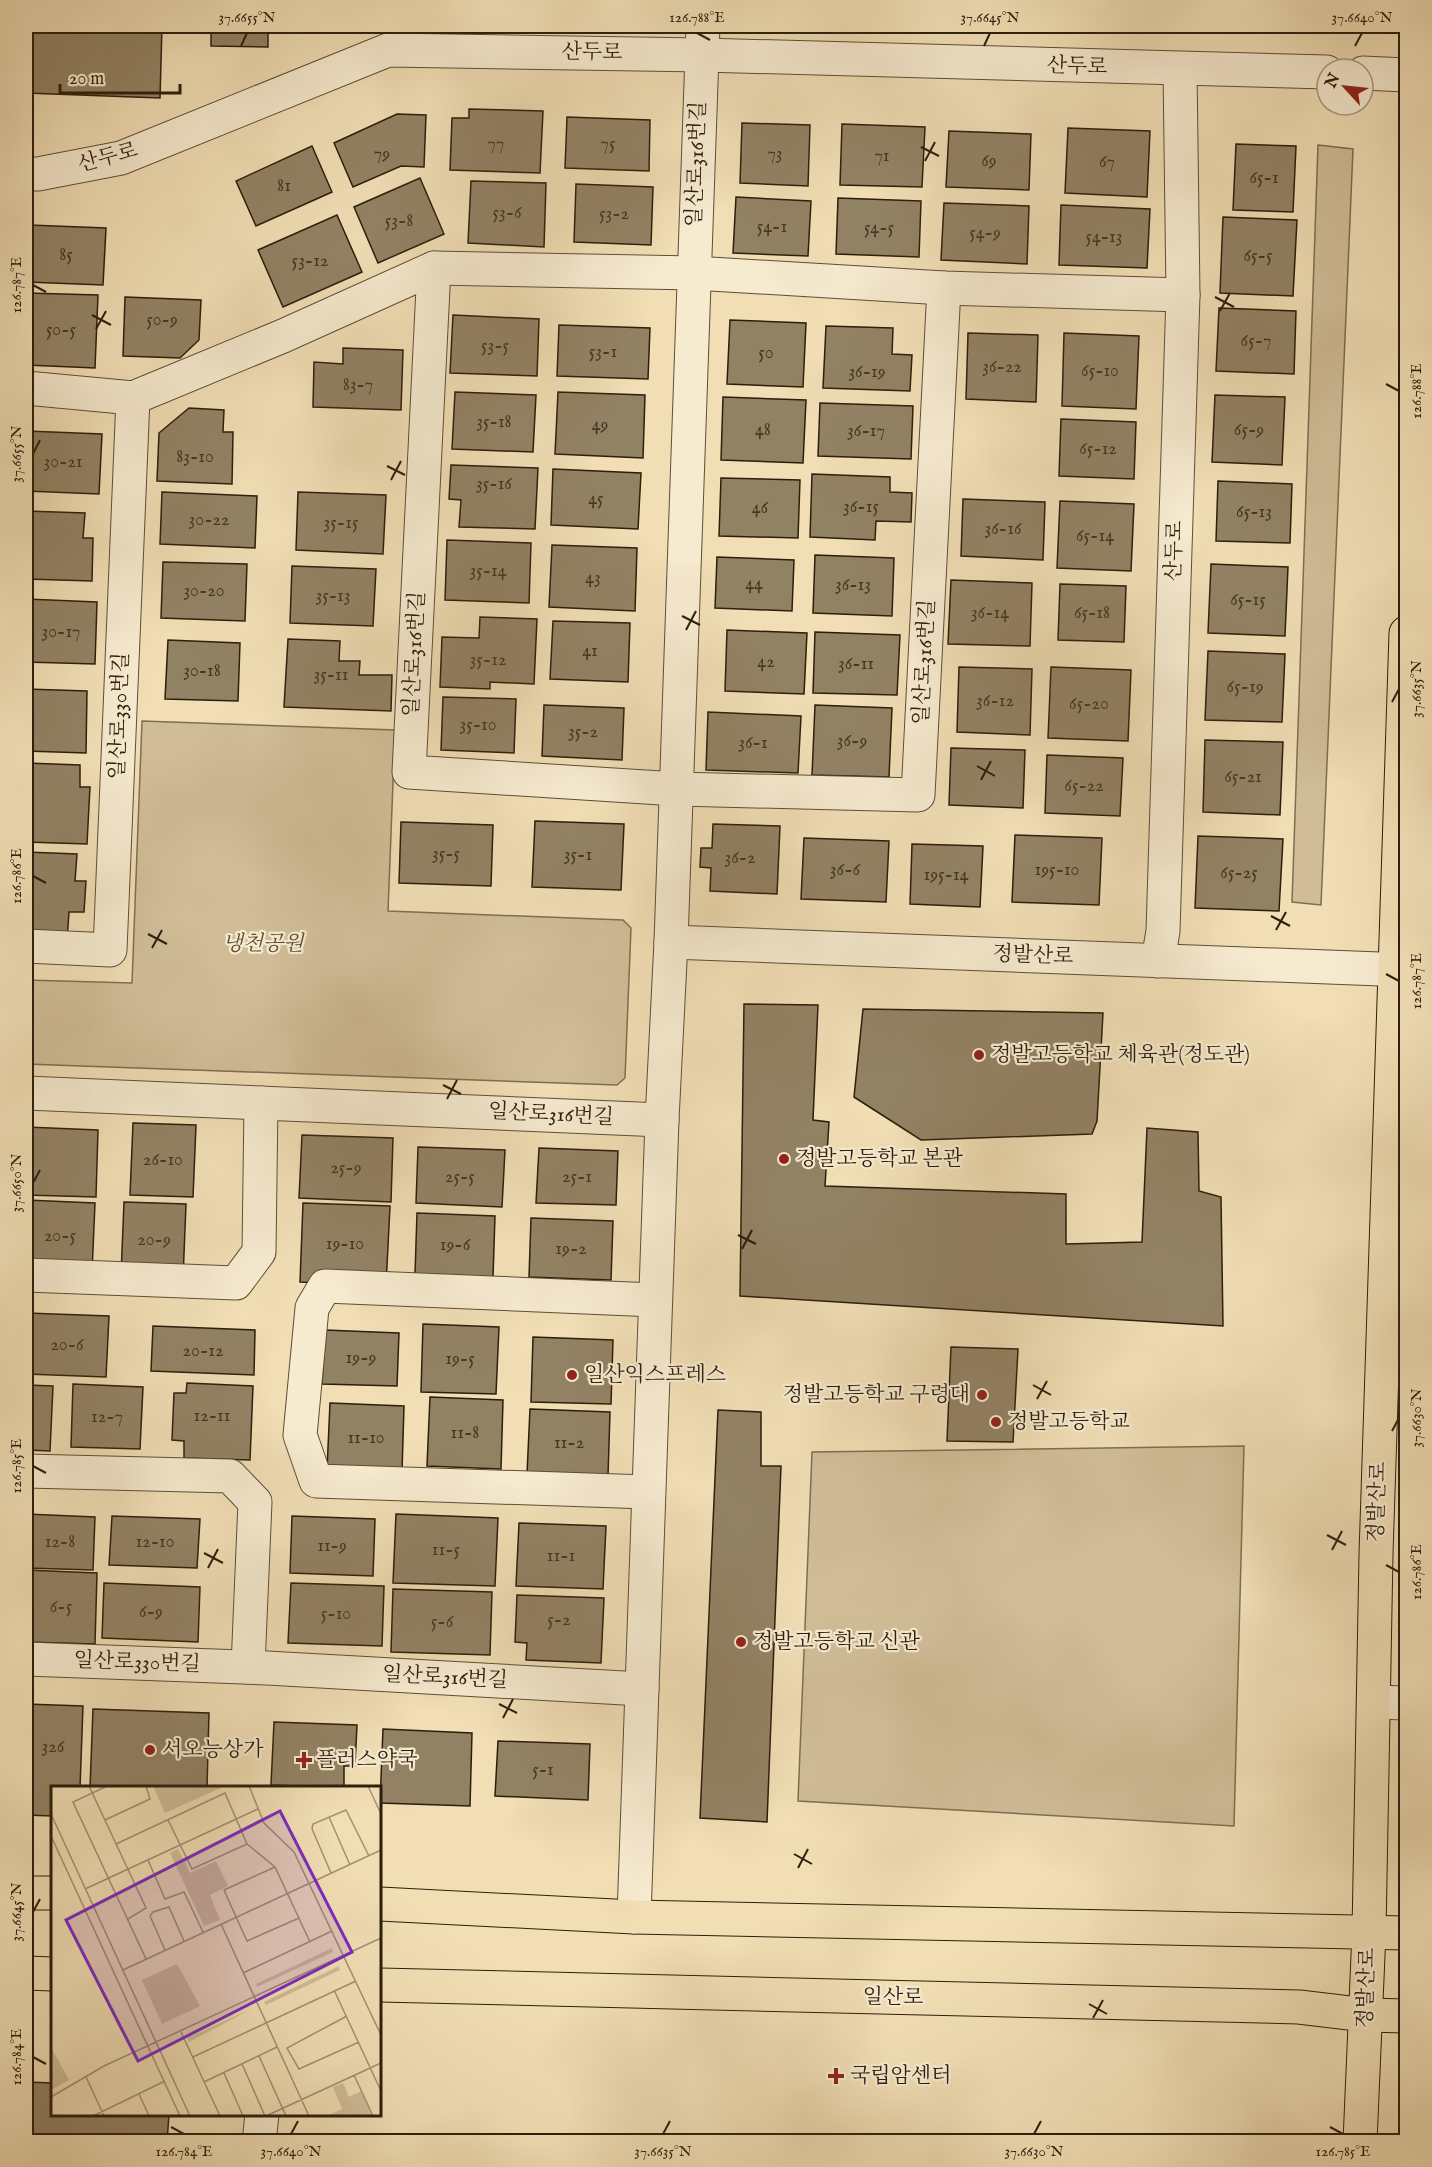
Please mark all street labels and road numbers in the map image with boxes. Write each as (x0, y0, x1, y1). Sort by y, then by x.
street label: 산두로 (561, 39, 623, 67)
street label: 산두로 (1046, 52, 1108, 82)
street label: 일산로316번길 (681, 101, 713, 227)
street label: 산두로 (75, 137, 141, 179)
street label: 산두로 (1160, 520, 1190, 582)
street label: 일산로316번길 (398, 590, 432, 718)
street label: 일산로316번길 (908, 598, 942, 726)
street label: 일산로330번길 (104, 652, 136, 780)
street label: 정발산로 (992, 941, 1074, 971)
street label: 일산로316번길 (487, 1098, 615, 1132)
street label: 정발산로 (1363, 1461, 1393, 1543)
street label: 일산로330번길 (73, 1647, 201, 1679)
street label: 일산로316번길 (381, 1661, 509, 1695)
street label: 정발산로 (1352, 1947, 1382, 2029)
street label: 일산로 (862, 1984, 924, 2012)

